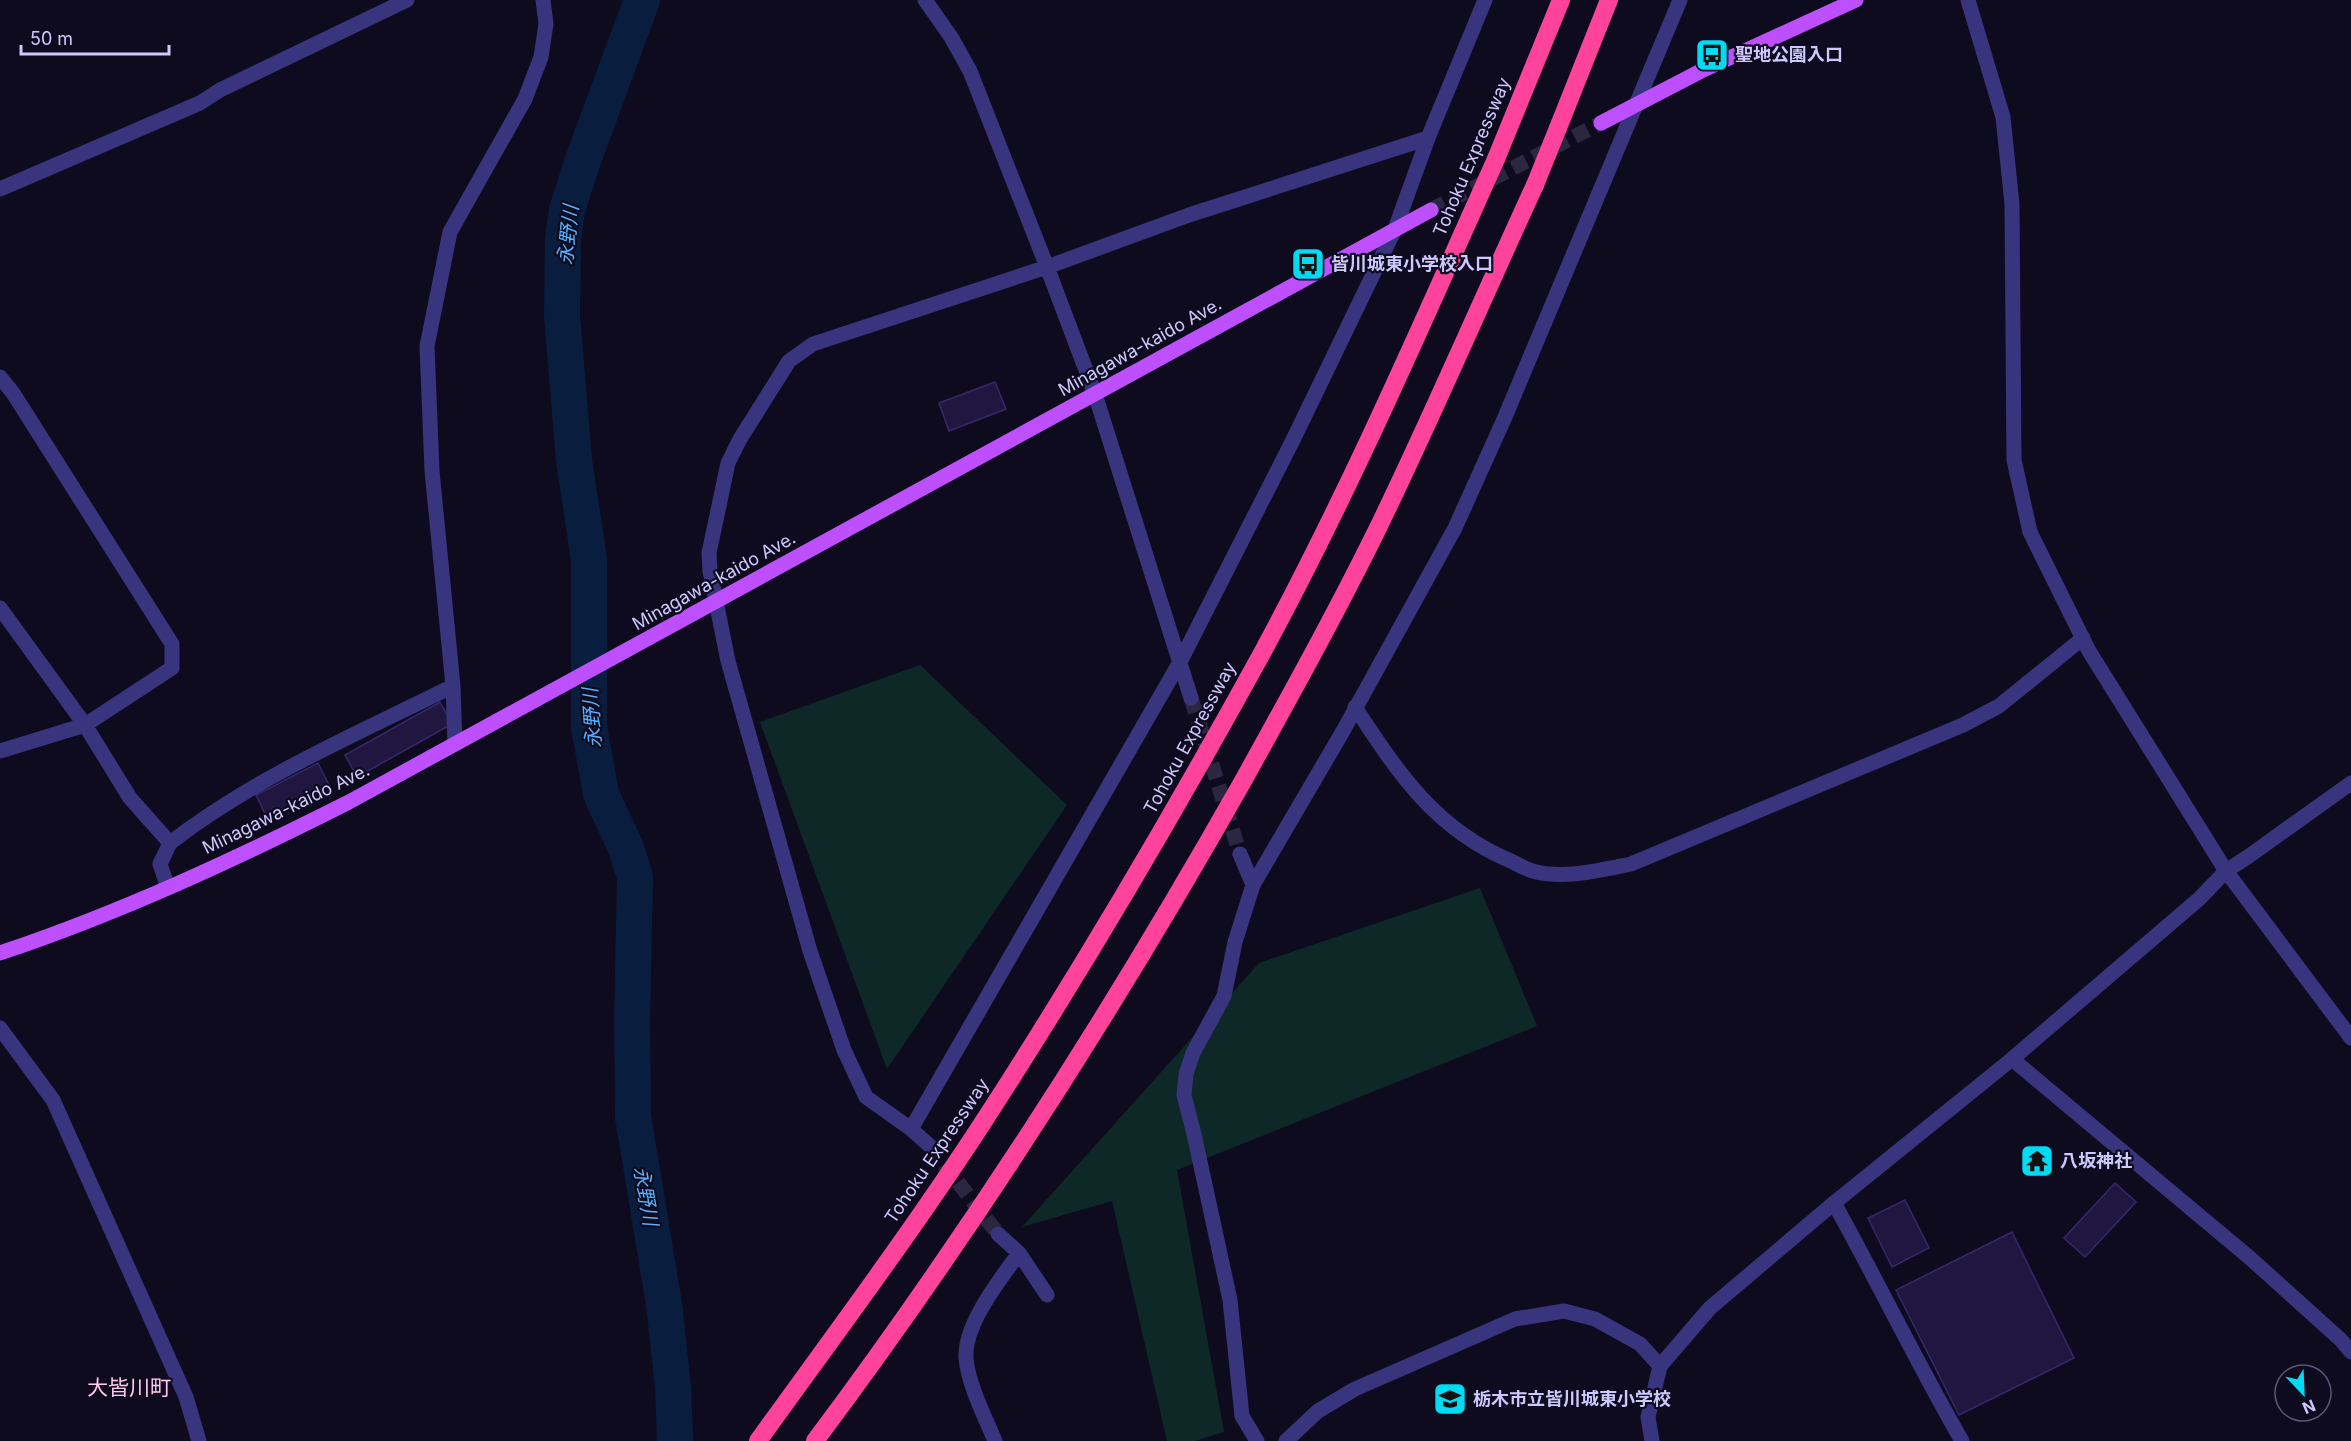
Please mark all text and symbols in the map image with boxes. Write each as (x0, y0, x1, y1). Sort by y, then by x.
scale bar (21, 18, 170, 56)
text: 50 m (30, 28, 73, 49)
bus stop icon: 聖地公園入口 (1694, 37, 1730, 73)
place label: 聖地公園入口 (1735, 44, 1843, 65)
street label: Tohoku Expressway (1429, 74, 1514, 239)
water label: 永野川 (553, 202, 583, 266)
bus stop icon: 皆川城東小学校入口 (1290, 246, 1326, 282)
place label: 皆川城東小学校入口 (1331, 253, 1493, 274)
street label: Minagawa-kaido Ave. (1054, 293, 1225, 400)
street label: Minagawa-kaido Ave. (628, 527, 799, 634)
street label: Tohoku Expressway (1139, 658, 1240, 817)
water label: 永野川 (578, 685, 606, 749)
street label: Minagawa-kaido Ave. (199, 759, 373, 858)
street label: Tohoku Expressway (880, 1074, 993, 1227)
temple icon: 八坂神社 (2019, 1143, 2055, 1179)
place label: 八坂神社 (2060, 1150, 2132, 1171)
water label: 永野川 (629, 1164, 663, 1230)
north arrow (2273, 1363, 2333, 1423)
district label: 大皆川町 (87, 1375, 171, 1400)
school or university icon: 栃木市立皆川城東小学校 (1432, 1381, 1468, 1417)
place label: 栃木市立皆川城東小学校 (1473, 1388, 1671, 1409)
text: N (2299, 1395, 2318, 1418)

